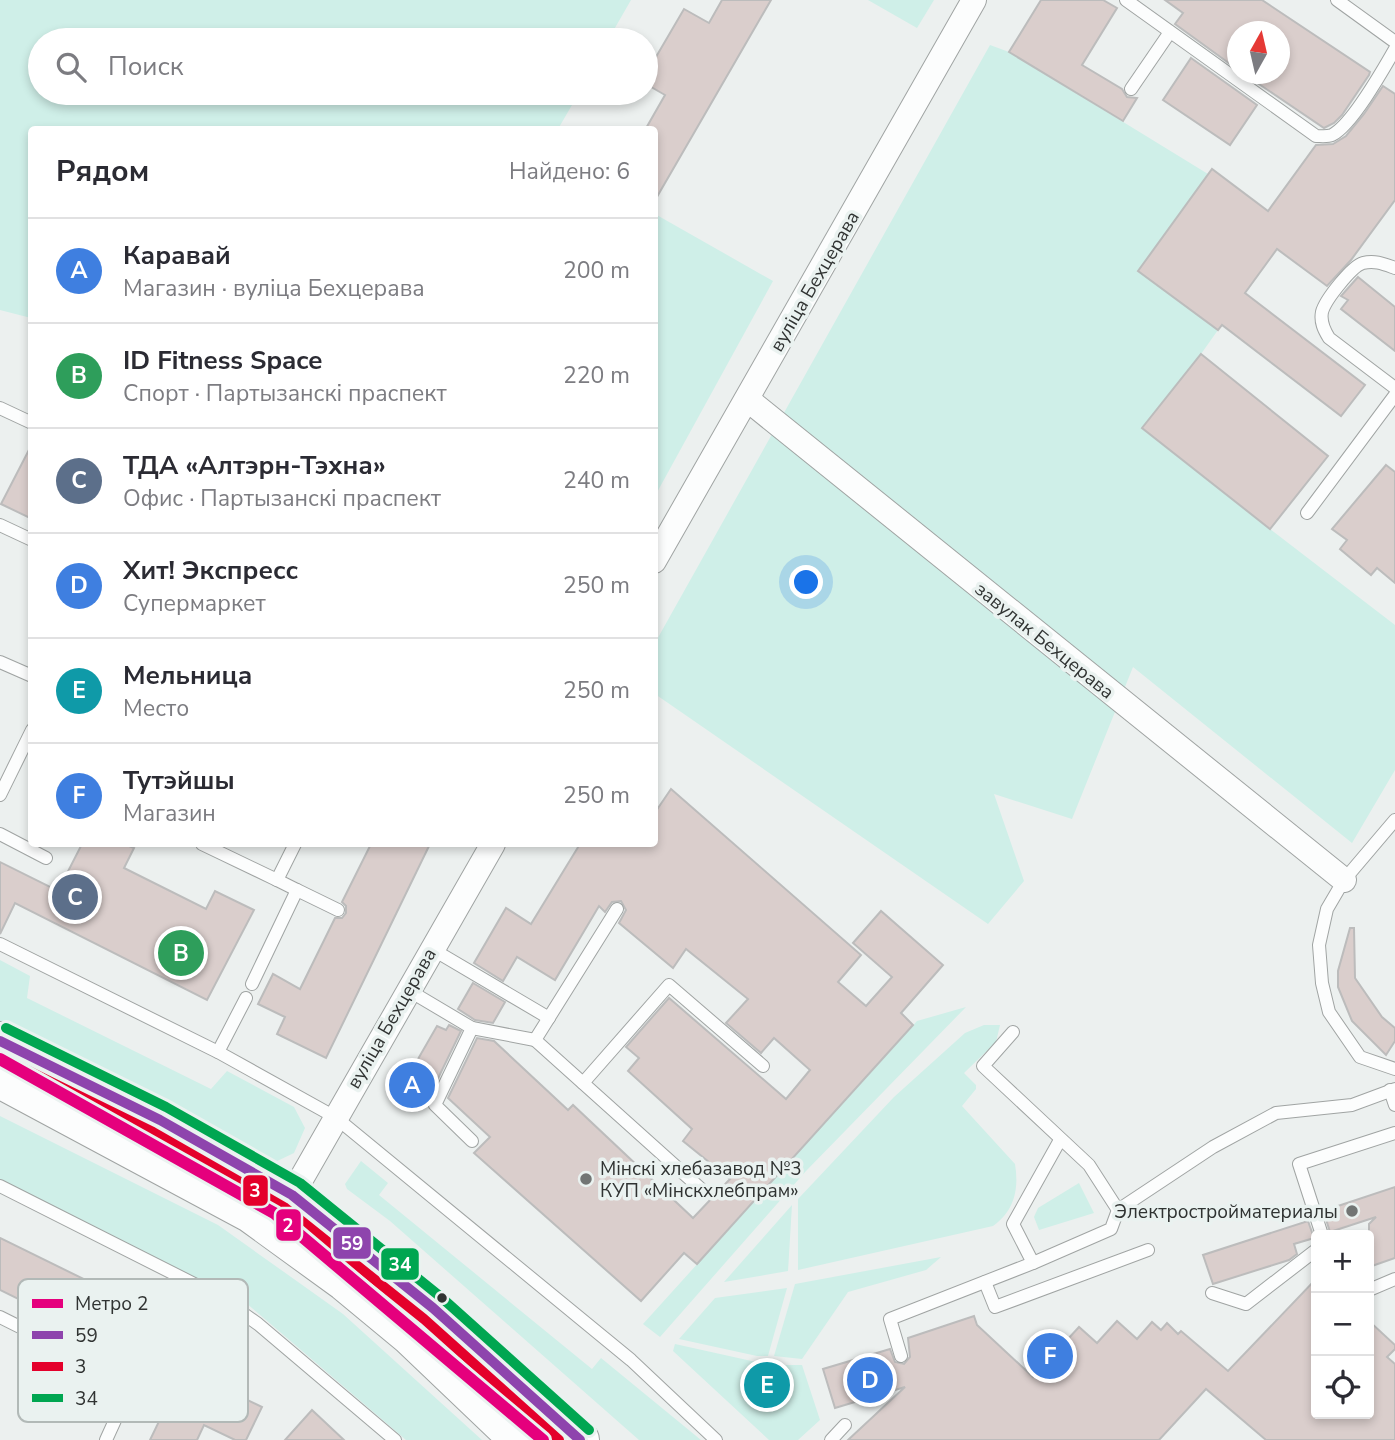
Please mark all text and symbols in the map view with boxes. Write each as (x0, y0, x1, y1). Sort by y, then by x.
north arrow (1227, 21, 1290, 84)
search box (28, 28, 658, 105)
icon: search (52, 48, 90, 86)
text: Поиск (108, 49, 184, 84)
text: Рядом (56, 151, 149, 192)
text: Найдено: 6 (509, 156, 630, 187)
street label: вуліца Бехцерава (764, 206, 866, 357)
text: Каравай (123, 238, 231, 273)
text: A (70, 255, 88, 286)
text: 200 m (563, 255, 630, 286)
text: Магазин · вуліца Бехцерава (123, 273, 425, 304)
text: ID Fitness Space (123, 343, 322, 378)
text: B (71, 360, 87, 391)
text: 220 m (563, 360, 630, 391)
text: Спорт · Партызанскі праспект (123, 378, 447, 409)
text: ТДА «Алтэрн-Тэхна» (123, 448, 386, 483)
text: C (71, 465, 87, 496)
text: 240 m (563, 465, 630, 496)
text: Офис · Партызанскі праспект (123, 483, 441, 514)
text: Хит! Экспресс (123, 553, 298, 588)
your location (789, 565, 823, 599)
text: D (70, 570, 88, 601)
text: 250 m (563, 570, 630, 601)
street label: завулак Бехцерава (969, 577, 1119, 705)
text: Супермаркет (123, 588, 266, 619)
text: Мельница (123, 658, 252, 693)
text: E (72, 675, 86, 706)
text: 250 m (563, 675, 630, 706)
text: Место (123, 693, 189, 724)
text: Тутэйшы (123, 763, 235, 798)
text: F (73, 780, 85, 811)
text: 250 m (563, 780, 630, 811)
text: Магазин (123, 798, 216, 829)
pin: C (52, 871, 98, 923)
pin: B (158, 927, 204, 979)
street label: вуліца Бехцерава (341, 943, 443, 1094)
pin: A (389, 1059, 435, 1111)
place label: Мінскі хлебазавод №3 КУП «Мінскхлебпрам» (600, 1156, 802, 1204)
marker: Мінскі хлебазавод №3 КУП «Мінскхлебпрам» (578, 1171, 594, 1187)
line badge: 3 (242, 1174, 269, 1207)
text: 3 (249, 1178, 261, 1204)
place label: Электростройматериалы (1114, 1199, 1338, 1225)
marker: Электростройматериалы (1344, 1203, 1360, 1219)
line badge: 2 (275, 1208, 302, 1242)
text: 2 (282, 1213, 294, 1239)
line badge: 59 (332, 1226, 372, 1260)
map controls (1311, 1230, 1374, 1419)
button: + (1311, 1230, 1374, 1293)
text: 59 (341, 1231, 363, 1257)
line badge: 34 (380, 1247, 420, 1281)
text: 34 (389, 1252, 411, 1278)
legend (18, 1279, 248, 1422)
text: Метро 2 (75, 1291, 148, 1317)
unlabelled marker (435, 1291, 449, 1305)
button: − (1311, 1293, 1374, 1356)
text: 59 (75, 1323, 98, 1349)
pin: F (1027, 1330, 1073, 1382)
text: 3 (75, 1354, 86, 1380)
pin: D (847, 1354, 893, 1406)
button: locate (1311, 1356, 1374, 1419)
pin: E (744, 1359, 790, 1411)
text: 34 (75, 1386, 98, 1412)

